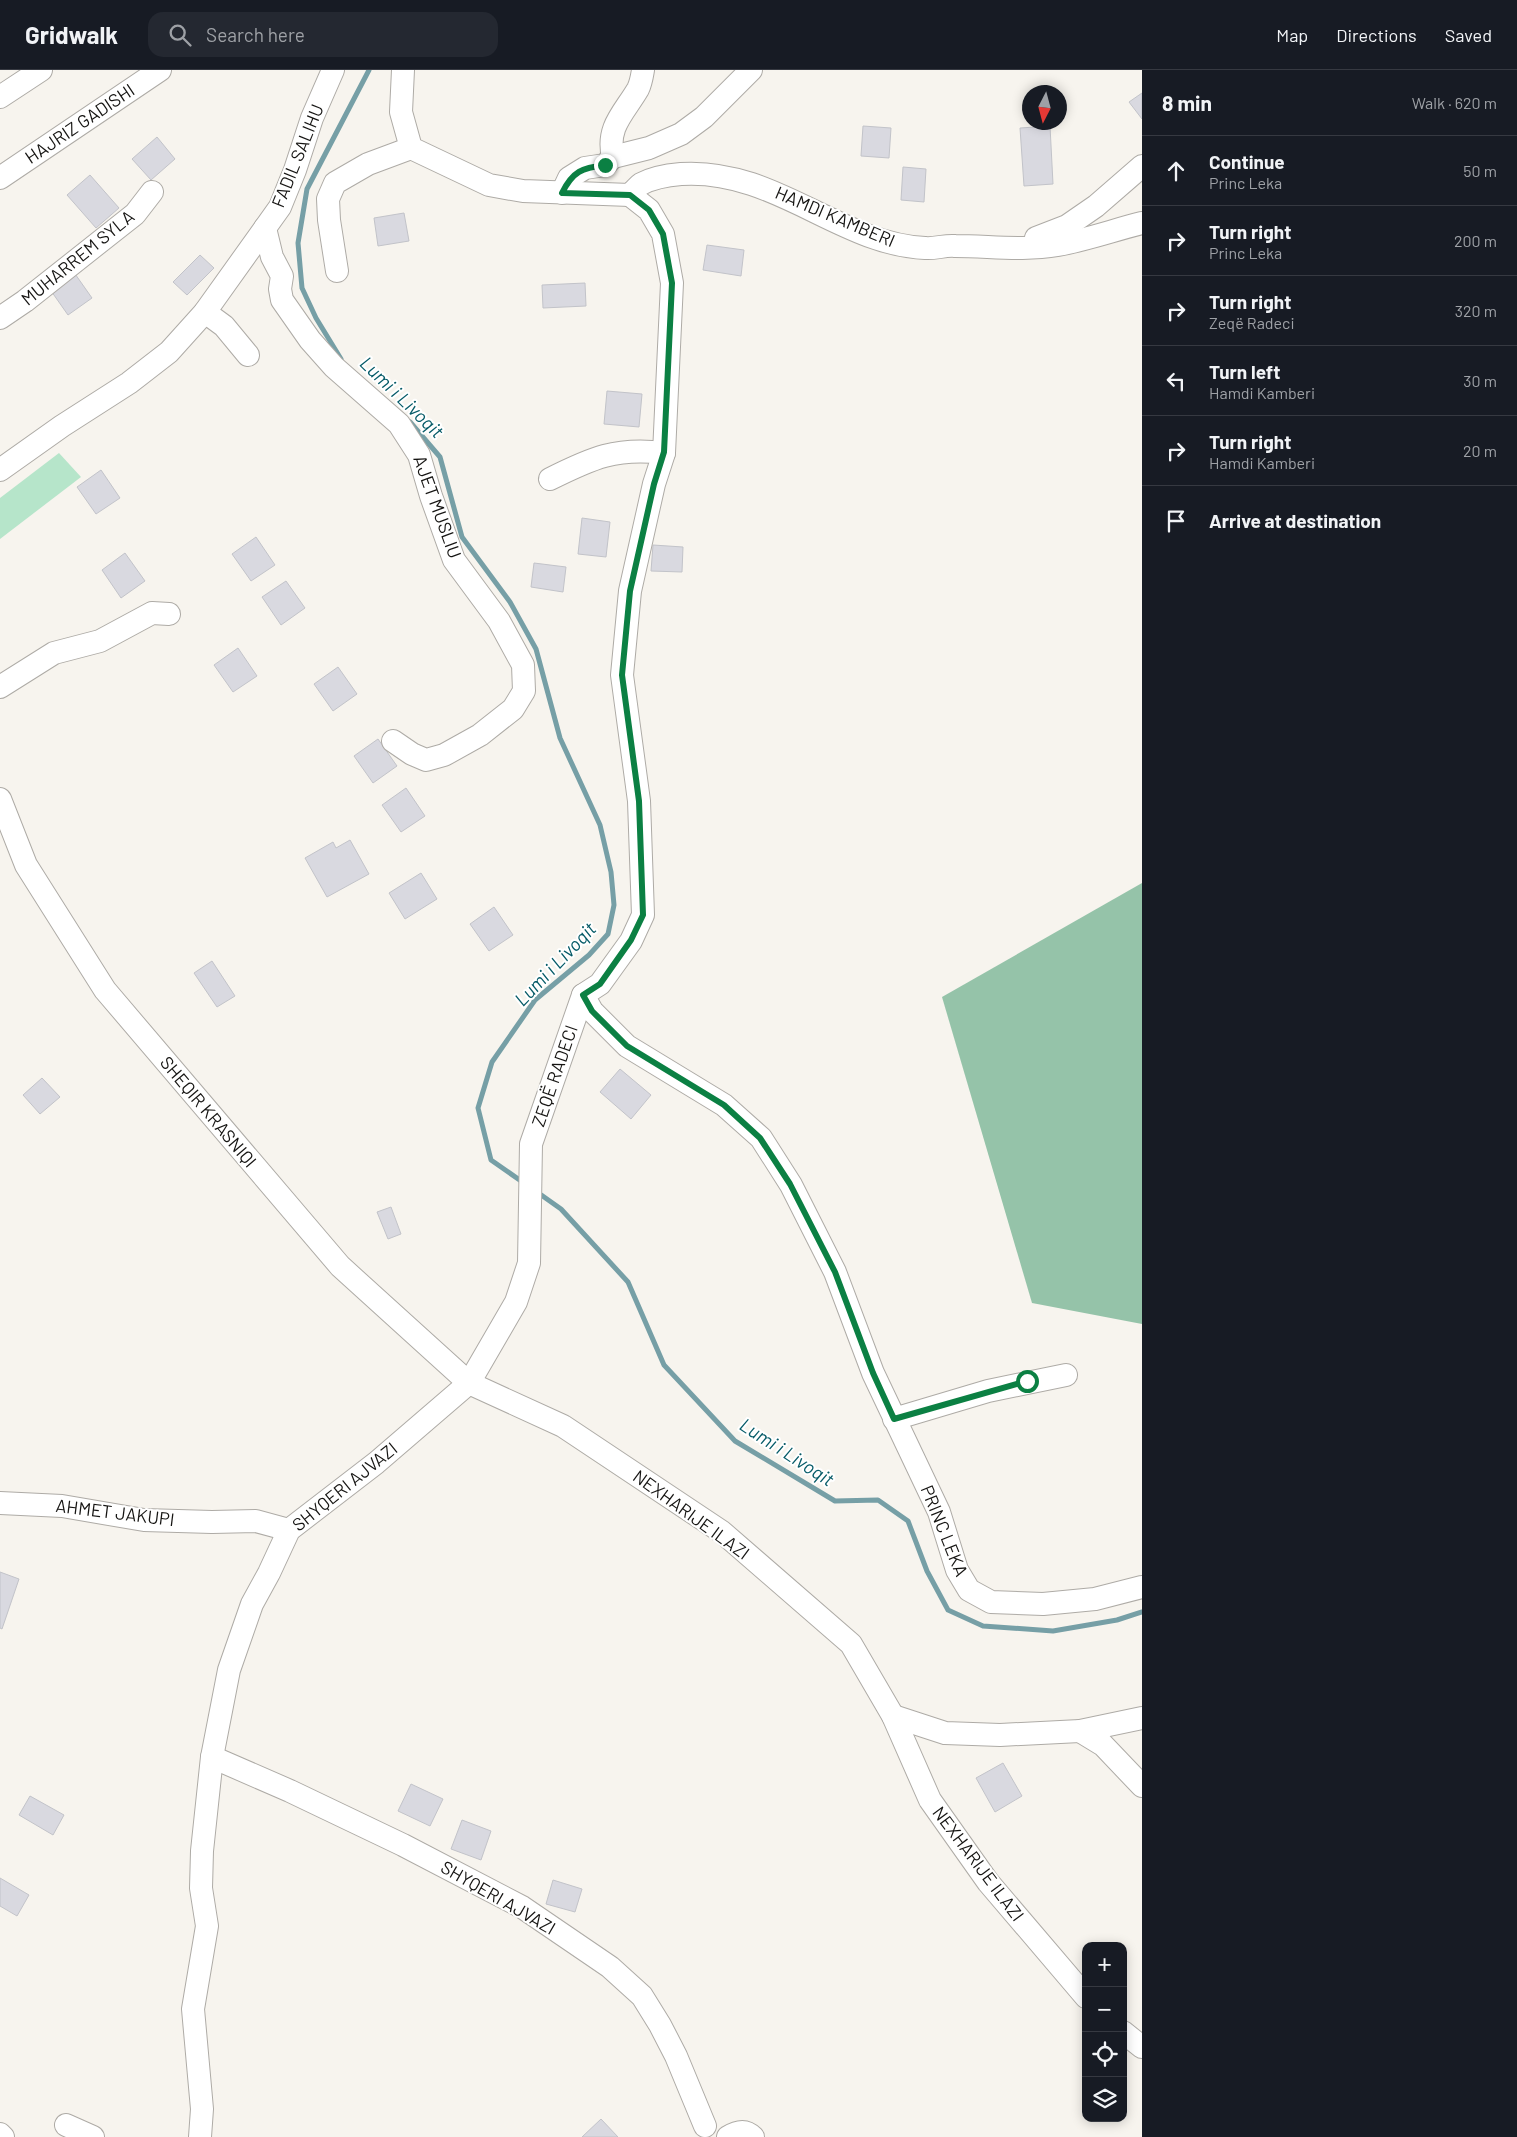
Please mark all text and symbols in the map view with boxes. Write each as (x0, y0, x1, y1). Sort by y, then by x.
search box (148, 12, 498, 57)
text: Gridwalk (25, 20, 118, 49)
icon: search (166, 21, 194, 49)
text: Search here (206, 23, 305, 46)
text: Map (1276, 24, 1308, 46)
text: Directions (1336, 24, 1417, 46)
text: Saved (1445, 24, 1492, 46)
street label: HAJRIZ GADISHI (20, 78, 138, 168)
north arrow (1022, 85, 1067, 130)
text: 8 min (1162, 90, 1212, 115)
text: Walk · 620 m (1412, 93, 1497, 112)
street label: FADIL SALIHU (266, 101, 328, 211)
text: Continue (1209, 150, 1285, 173)
route end (594, 154, 617, 177)
icon: ahead (1162, 157, 1190, 185)
text: 50 m (1463, 161, 1497, 180)
text: Princ Leka (1209, 173, 1282, 192)
street label: HAMDI KAMBERI (772, 181, 899, 251)
street label: MUHARREM SYLA (16, 205, 138, 310)
text: Turn right (1209, 220, 1291, 243)
icon: right (1162, 227, 1190, 255)
text: 200 m (1454, 231, 1497, 250)
text: Princ Leka (1209, 243, 1282, 262)
text: Turn right (1209, 290, 1291, 313)
icon: right (1162, 297, 1190, 325)
text: 320 m (1455, 301, 1497, 320)
text: Zeqë Radeci (1209, 313, 1295, 332)
water label: Lumi i Livoqit (356, 351, 449, 443)
text: Turn left (1209, 360, 1280, 383)
icon: left (1162, 367, 1190, 395)
text: 30 m (1463, 371, 1497, 390)
text: Hamdi Kamberi (1209, 383, 1315, 402)
text: Turn right (1209, 430, 1291, 453)
icon: right (1162, 437, 1190, 465)
text: 20 m (1463, 441, 1497, 460)
street label: AJET MUSLIU (409, 452, 467, 561)
text: Hamdi Kamberi (1209, 453, 1315, 472)
icon: arrive (1162, 507, 1190, 535)
text: Arrive at destination (1209, 509, 1381, 532)
water label: Lumi i Livoqit (509, 917, 601, 1010)
street label: ZEQË RADECI (526, 1022, 582, 1129)
street label: SHEQIR KRASNIQI (156, 1051, 262, 1171)
route start (1016, 1370, 1039, 1393)
water label: Lumi i Livoqit (736, 1413, 839, 1491)
street label: SHYQERI AJVAZI (287, 1437, 401, 1535)
street label: NEXHARIJE ILAZI (629, 1465, 754, 1564)
street label: PRINC LEKA (917, 1482, 973, 1580)
street label: AHMET JAKUPI (54, 1494, 176, 1530)
street label: NEXHARIJE ILAZI (928, 1802, 1029, 1925)
street label: SHYQERI AJVAZI (437, 1855, 560, 1939)
map controls (1082, 1942, 1127, 2122)
button: + (1082, 1942, 1127, 1987)
button: − (1082, 1987, 1127, 2032)
button: locate (1082, 2032, 1127, 2077)
button: layers (1082, 2077, 1127, 2122)

